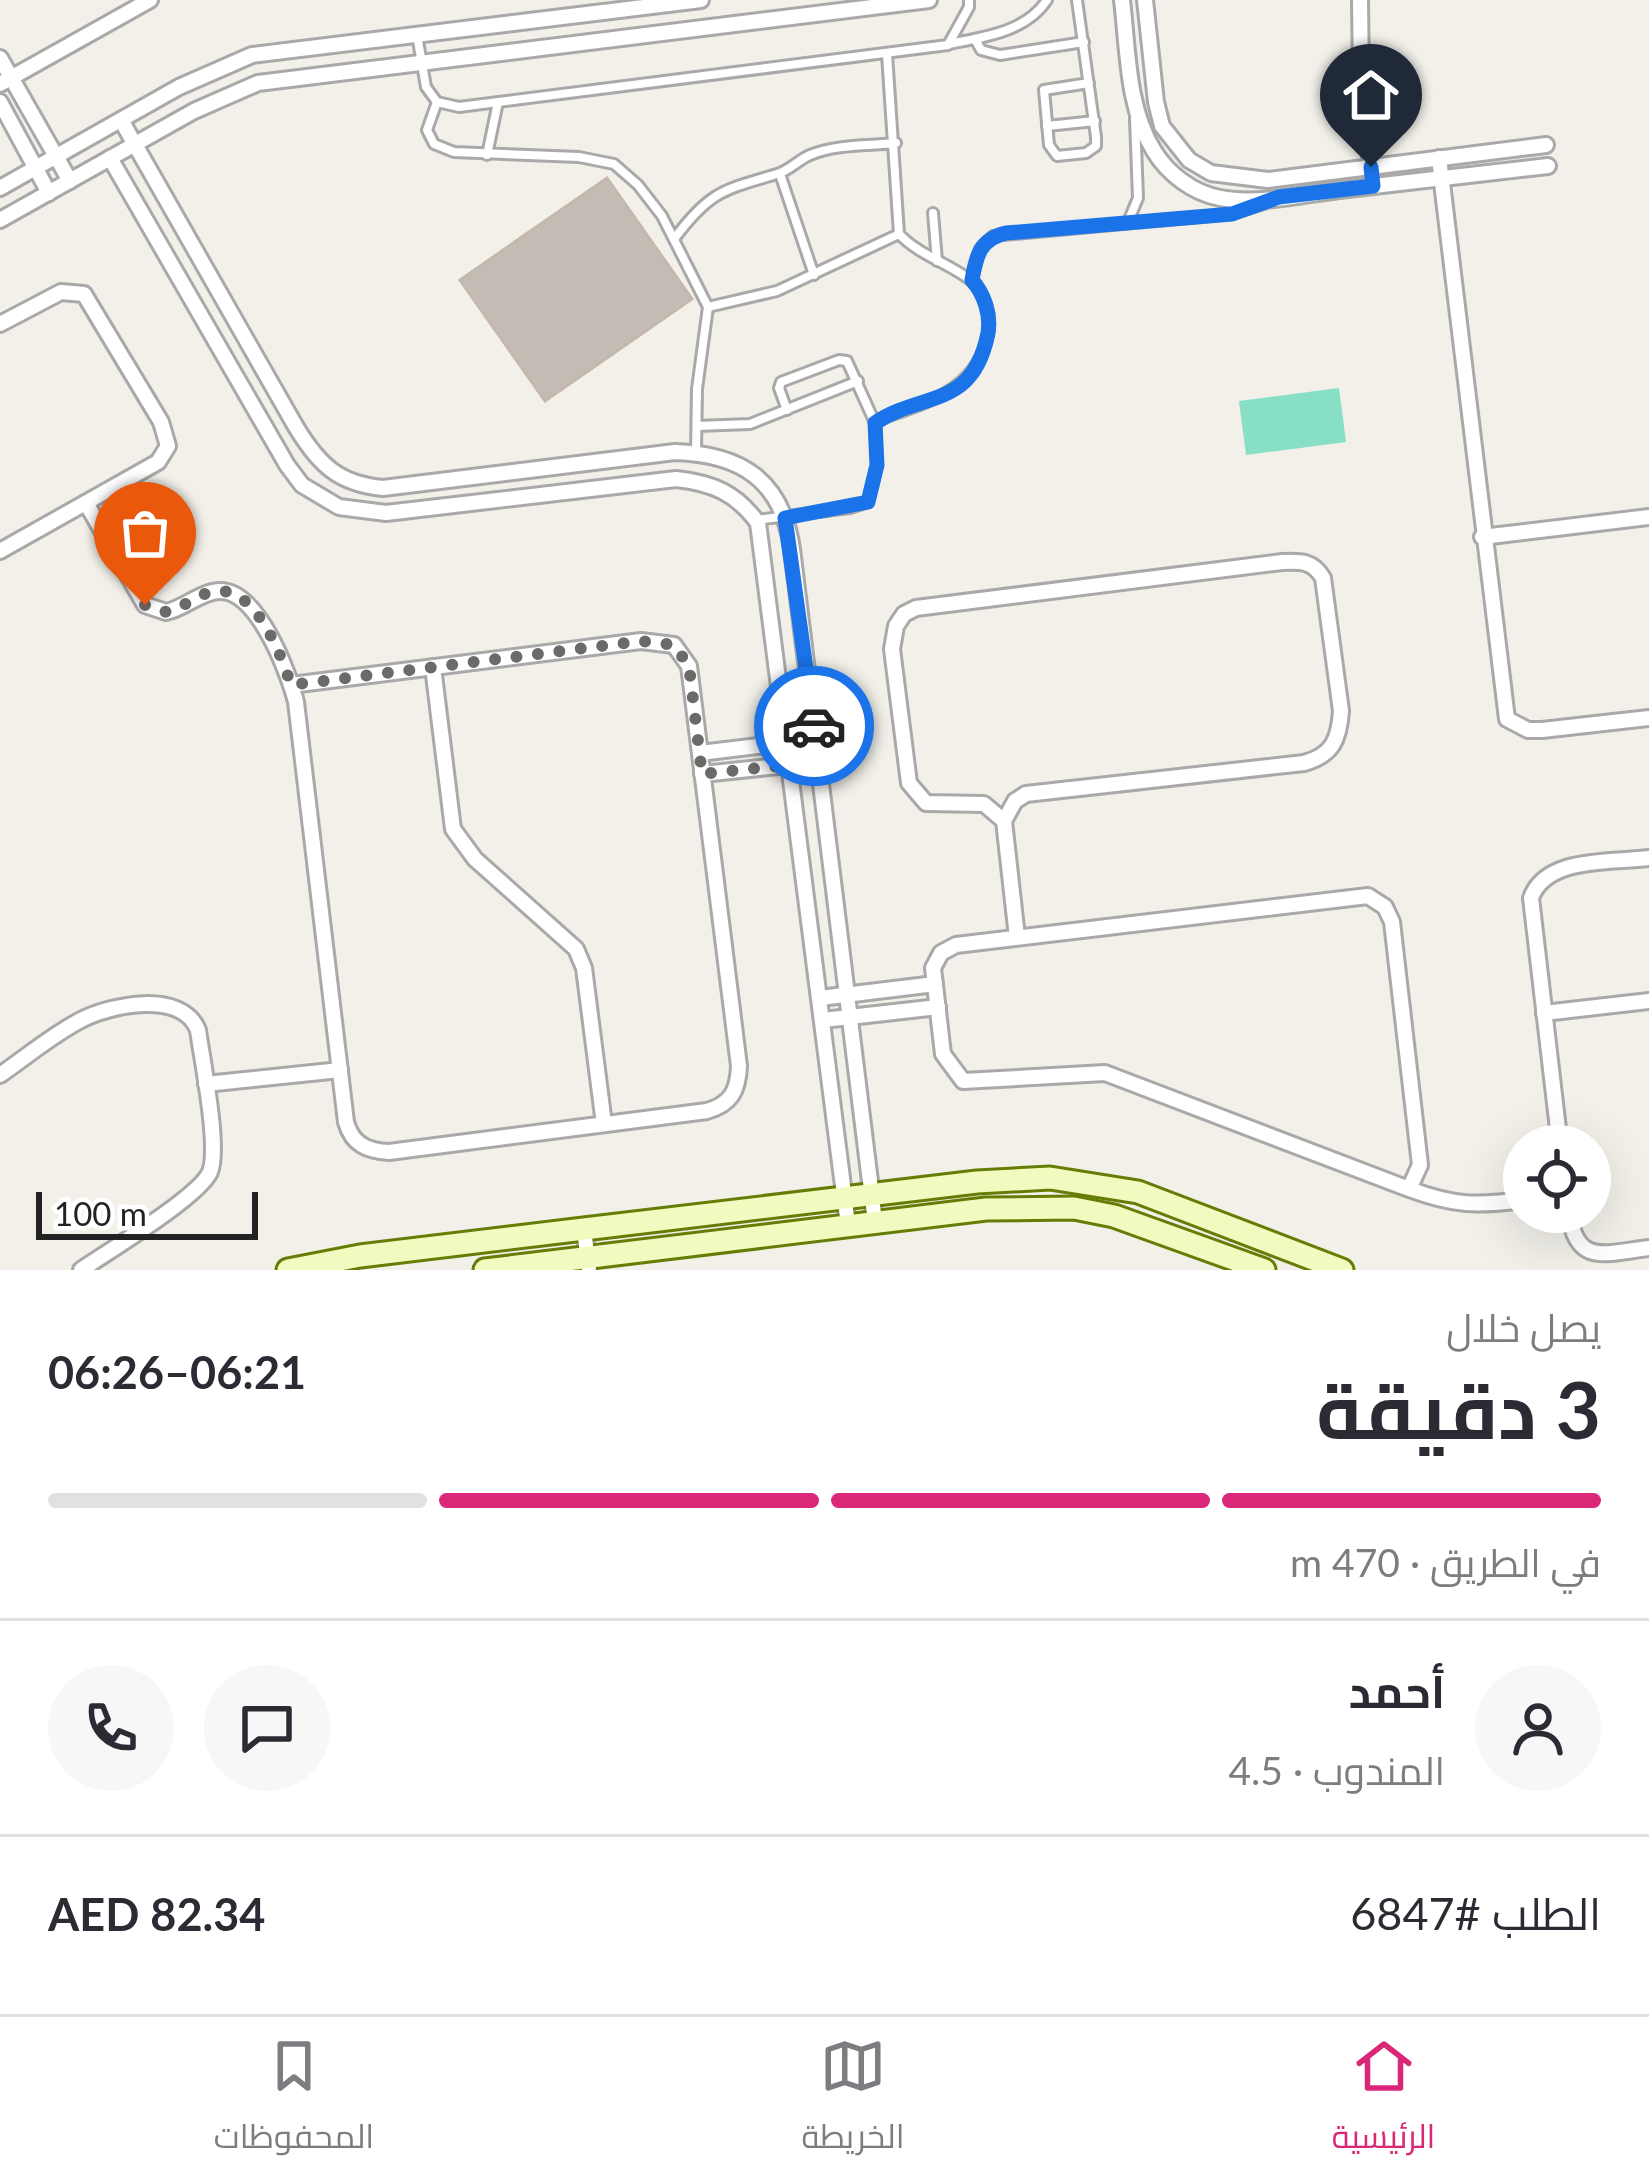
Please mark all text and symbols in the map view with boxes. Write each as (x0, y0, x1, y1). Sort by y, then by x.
pin (1320, 44, 1422, 167)
icon: home (1338, 62, 1404, 128)
pin (94, 482, 196, 605)
icon: bag (112, 500, 178, 566)
courier (754, 666, 874, 786)
icon: car (781, 693, 847, 759)
map controls (1503, 1125, 1611, 1233)
button: locate (1503, 1125, 1611, 1233)
scale bar (36, 1186, 258, 1239)
text: 100 m (54, 1193, 147, 1233)
text: يصل خلال (1446, 1304, 1601, 1350)
text: 06:21–06:26 (48, 1345, 306, 1399)
text: 3 دقيقة (1316, 1362, 1601, 1456)
text: في الطريق · 470 m (1290, 1539, 1601, 1585)
text: أحمد (1349, 1664, 1445, 1718)
button: phone (48, 1665, 174, 1791)
button: chat (204, 1665, 330, 1791)
button: person (1475, 1665, 1601, 1791)
text: المندوب · 4.5 (1229, 1747, 1445, 1793)
text: الطلب #6847 (1350, 1886, 1601, 1940)
text: AED 82.34 (48, 1887, 265, 1941)
tab: المحفوظات (214, 2033, 374, 2167)
tab: الخريطة (802, 2033, 905, 2167)
tab: الرئيسية (1332, 2033, 1435, 2167)

